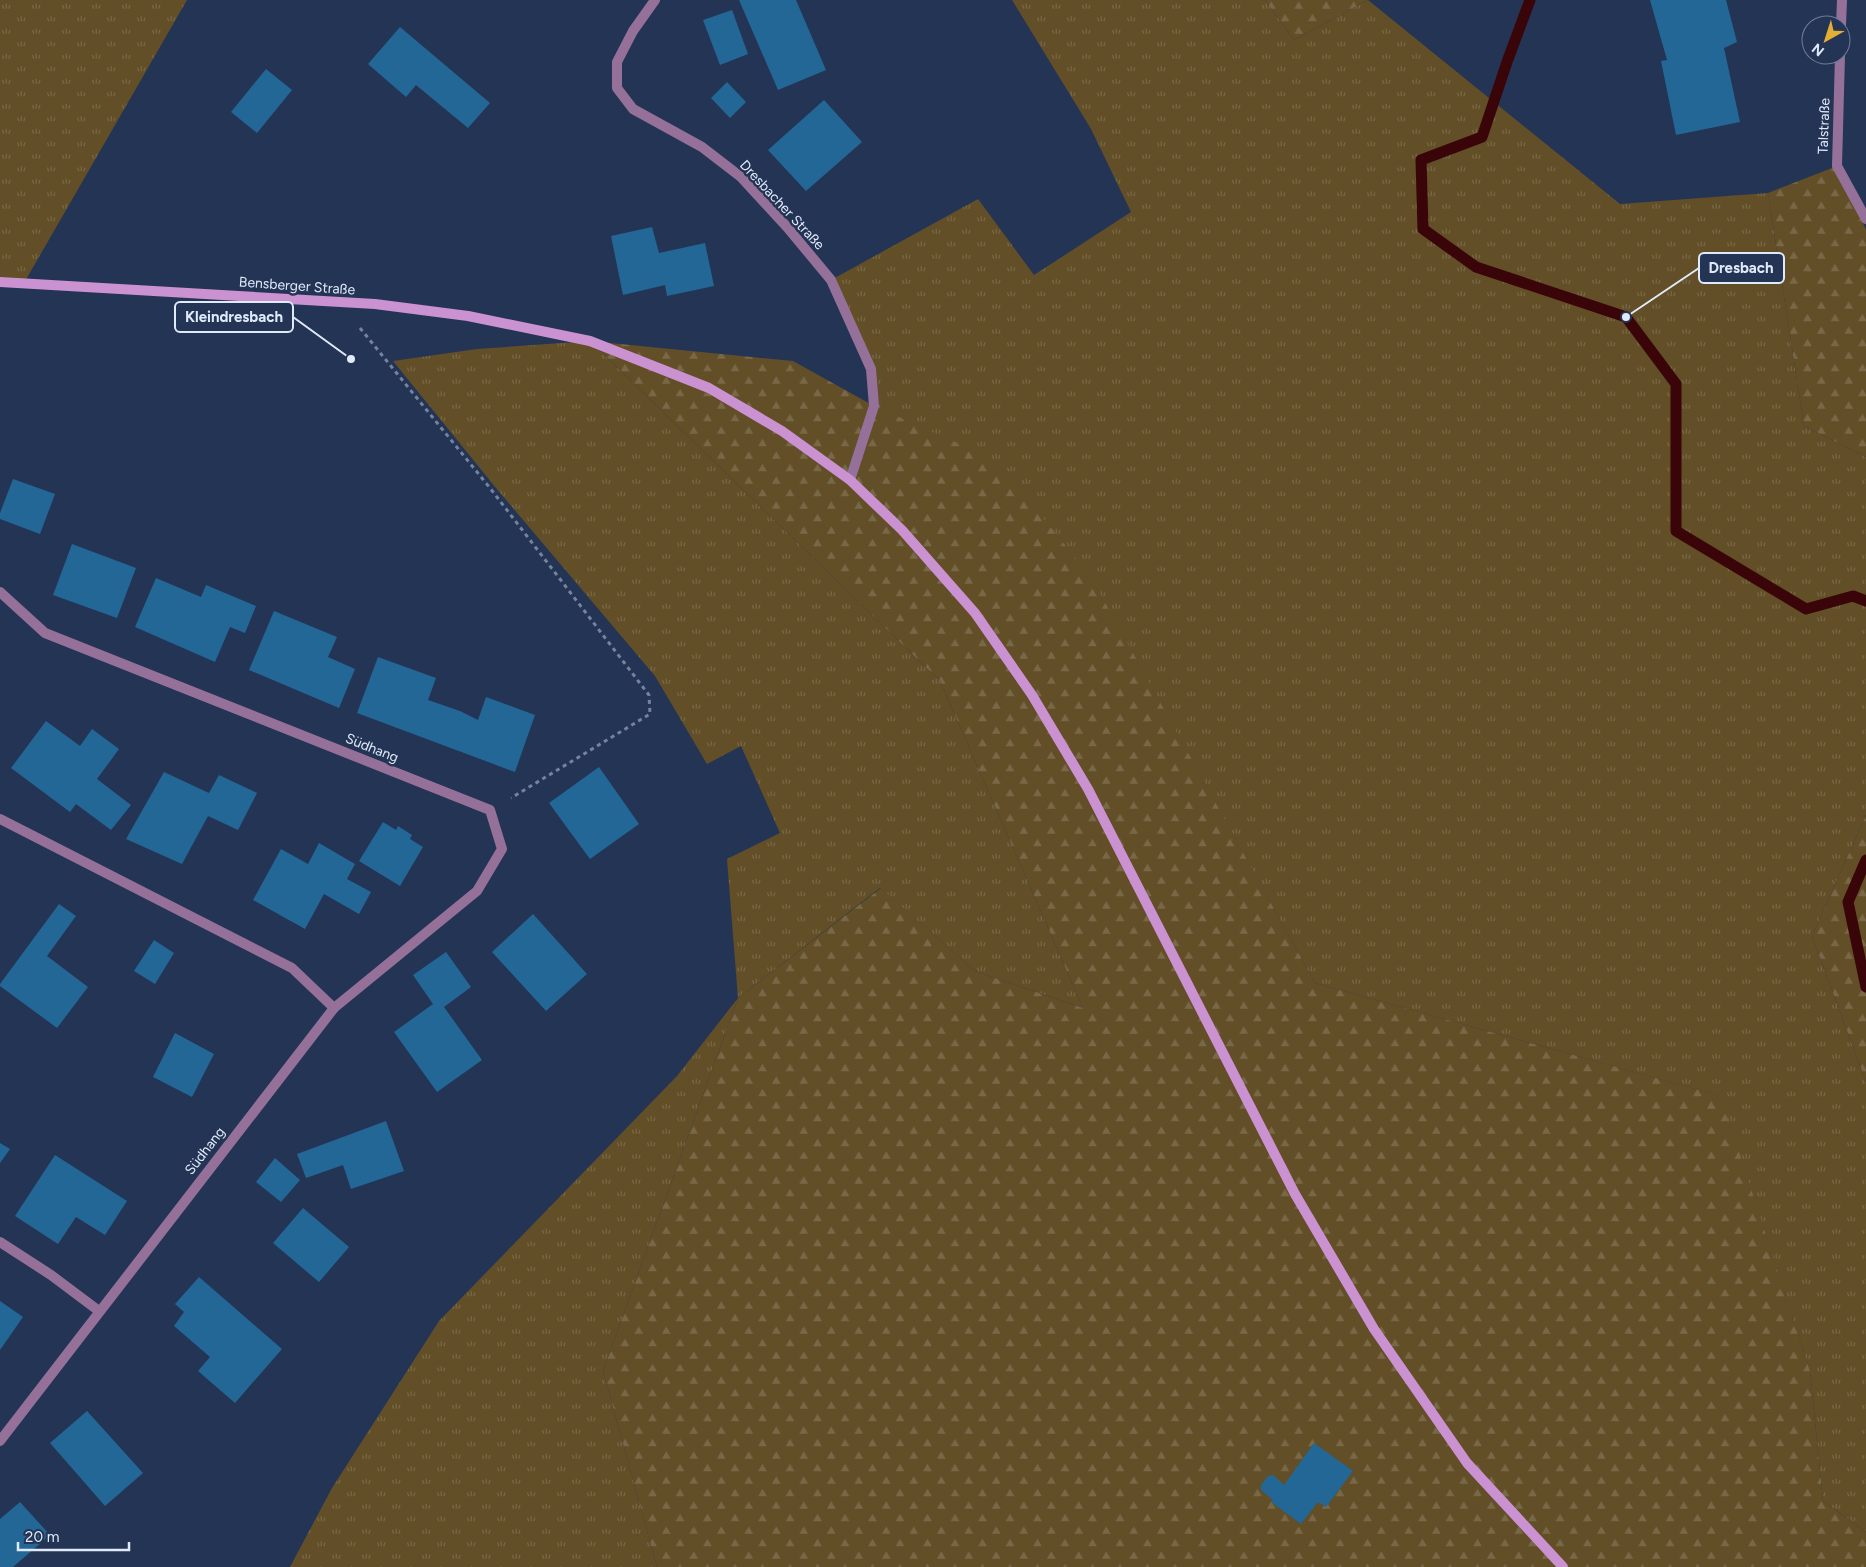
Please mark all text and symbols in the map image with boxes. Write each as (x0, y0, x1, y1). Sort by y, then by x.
north arrow (1801, 15, 1851, 65)
text: N (1809, 40, 1828, 60)
street label: Talstraße (1815, 97, 1833, 154)
street label: Dresbacher Straße (736, 157, 828, 254)
callout: Dresbach (1699, 253, 1784, 283)
text: Dresbach (1708, 259, 1774, 277)
street label: Bensberger Straße (238, 273, 356, 299)
callout: Kleindresbach (175, 302, 293, 332)
text: Kleindresbach (185, 308, 283, 326)
street label: Südhang (343, 730, 401, 766)
street label: Südhang (181, 1124, 229, 1178)
scale bar (18, 1520, 129, 1552)
text: 20 m (25, 1528, 59, 1546)

